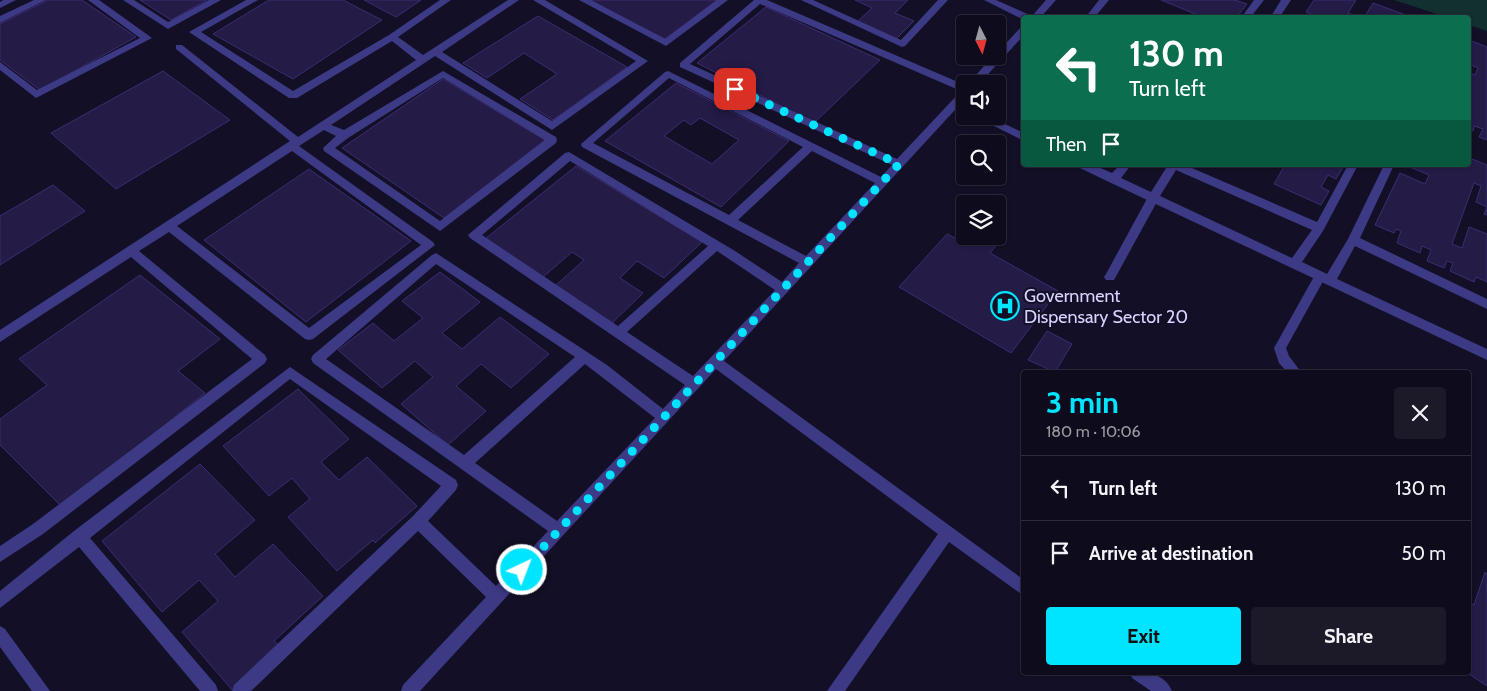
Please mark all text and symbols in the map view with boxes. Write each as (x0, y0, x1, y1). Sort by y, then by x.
north arrow (956, 15, 1006, 65)
map controls (956, 15, 1006, 245)
text: 130 m (1129, 32, 1224, 75)
icon: left (1046, 35, 1111, 100)
pin (714, 68, 756, 110)
icon: arrive (721, 75, 749, 103)
button: sound (956, 75, 1006, 125)
text: Turn left (1129, 75, 1206, 102)
icon: arrive (1097, 130, 1125, 158)
text: Then (1046, 133, 1087, 156)
button: search (956, 135, 1006, 185)
button: layers (956, 195, 1006, 245)
place label: Government Dispensary Sector 20 (1024, 285, 1188, 328)
hospital icon: Government Dispensary Sector 20 (990, 291, 1020, 321)
text: 3 min (1046, 384, 1119, 421)
button: close (1394, 387, 1446, 439)
text: 180 m · 10:06 (1046, 422, 1141, 441)
icon: left (1046, 474, 1074, 502)
text: Turn left (1089, 477, 1157, 500)
text: 130 m (1395, 477, 1446, 500)
icon: arrive (1046, 539, 1074, 567)
text: Arrive at destination (1089, 542, 1253, 565)
text: 50 m (1402, 542, 1446, 565)
position arrow (495, 543, 547, 595)
button: Exit (1046, 607, 1241, 665)
button: Share (1251, 607, 1446, 665)

